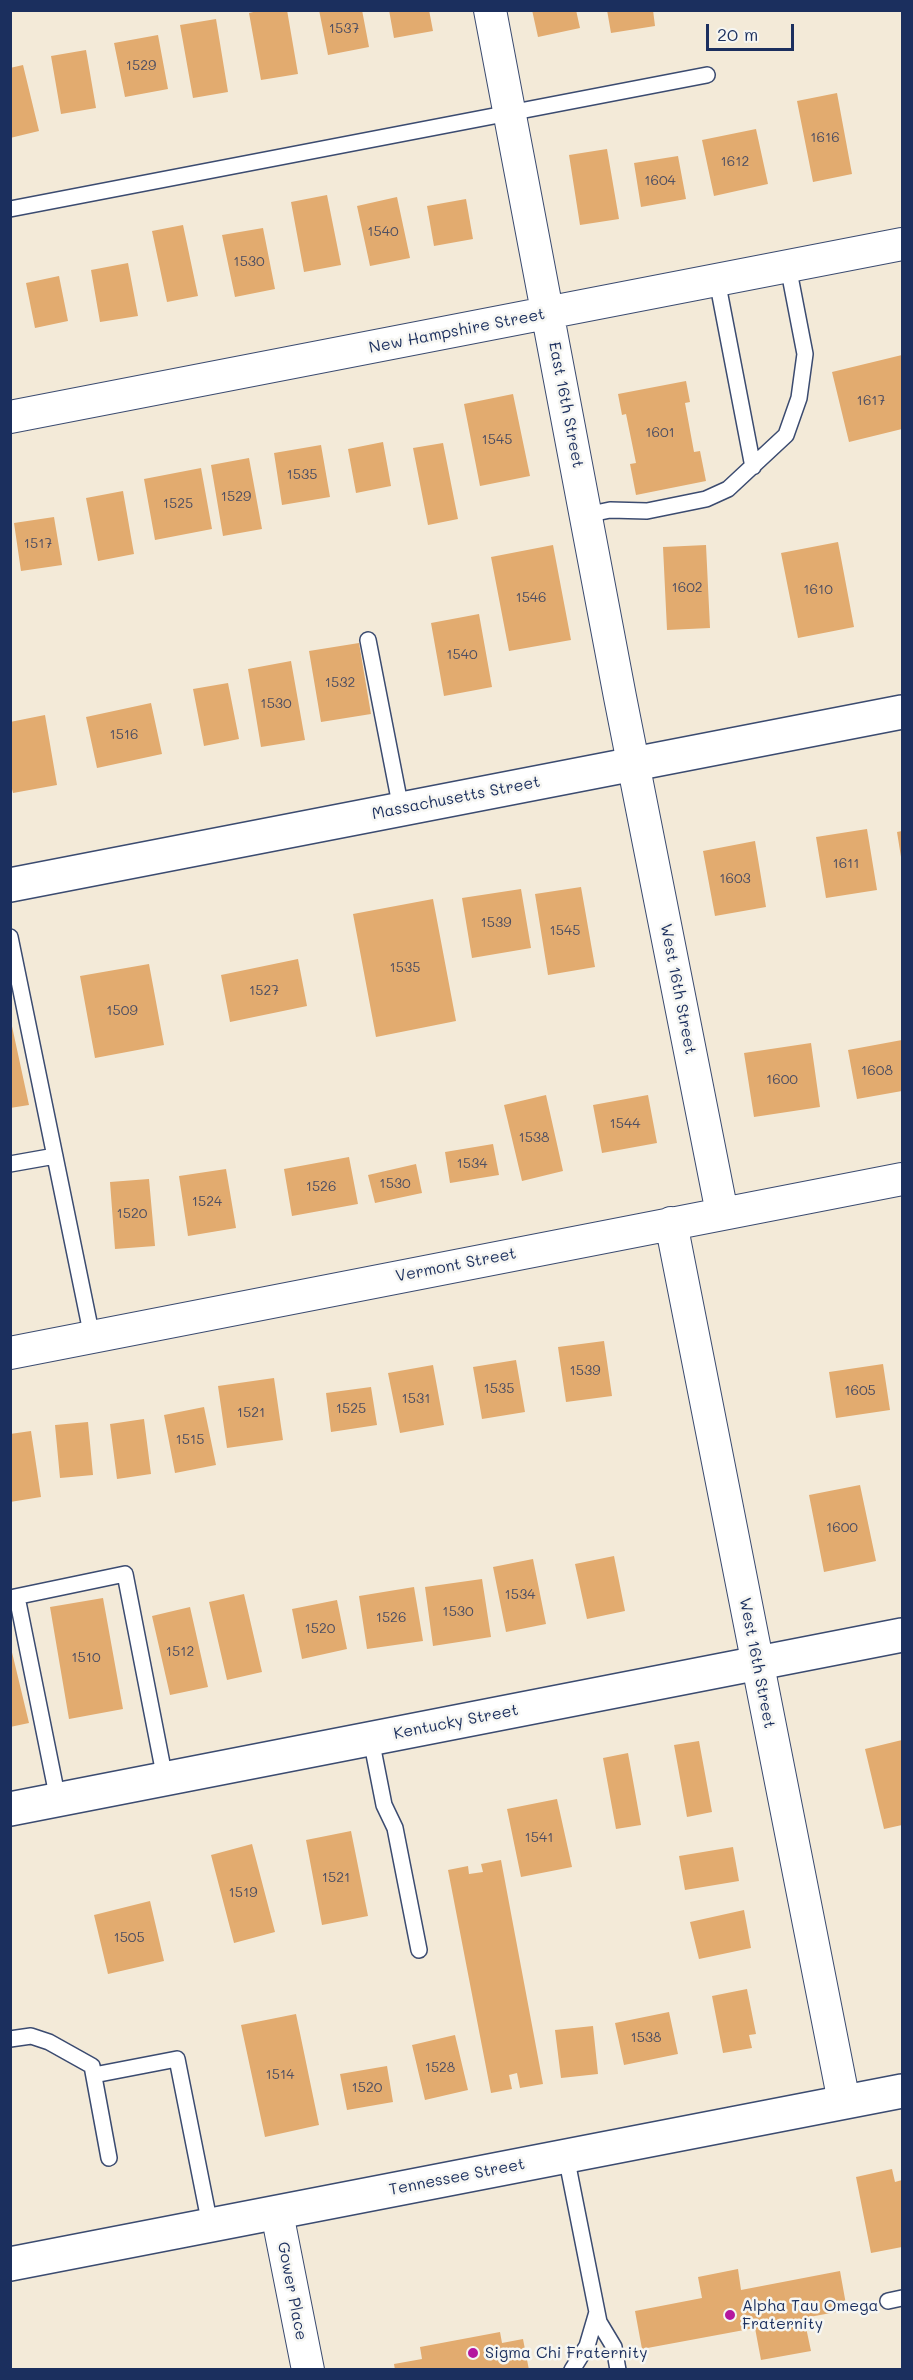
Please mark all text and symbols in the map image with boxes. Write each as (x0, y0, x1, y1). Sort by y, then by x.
scale bar (709, 12, 798, 50)
house number: 1537 (329, 21, 359, 37)
text: 20 m (717, 22, 758, 46)
house number: 1529 (126, 58, 156, 74)
house number: 1616 (810, 130, 840, 146)
house number: 1612 (721, 154, 749, 170)
house number: 1604 (644, 173, 676, 189)
house number: 1540 (367, 224, 399, 240)
house number: 1530 (233, 254, 265, 270)
street label: New Hampshire Street (367, 305, 547, 357)
street label: East 16th Street (544, 340, 588, 470)
house number: 1617 (857, 393, 885, 409)
house number: 1601 (645, 425, 675, 441)
house number: 1545 (482, 432, 512, 448)
house number: 1535 (287, 467, 317, 483)
house number: 1529 (221, 489, 251, 505)
house number: 1525 (163, 496, 193, 512)
house number: 1517 (24, 536, 52, 552)
house number: 1602 (671, 580, 703, 596)
house number: 1610 (803, 582, 833, 598)
house number: 1546 (515, 590, 547, 606)
house number: 1540 (446, 647, 478, 663)
house number: 1532 (325, 675, 355, 691)
house number: 1530 (260, 696, 292, 712)
house number: 1516 (109, 727, 139, 743)
street label: Massachusetts Street (370, 772, 542, 824)
house number: 1611 (832, 856, 860, 872)
house number: 1603 (719, 871, 751, 887)
house number: 1539 (481, 915, 511, 931)
street label: West 16th Street (656, 922, 700, 1056)
house number: 1545 (550, 923, 580, 939)
house number: 1535 (390, 960, 420, 976)
house number: 1527 (249, 983, 279, 999)
house number: 1509 (106, 1003, 138, 1019)
house number: 1608 (861, 1063, 893, 1079)
house number: 1600 (766, 1072, 798, 1088)
house number: 1544 (610, 1116, 640, 1132)
house number: 1538 (518, 1130, 550, 1146)
house number: 1534 (457, 1156, 487, 1172)
house number: 1530 (379, 1176, 411, 1192)
house number: 1526 (306, 1179, 336, 1195)
house number: 1524 (192, 1194, 222, 1210)
house number: 1520 (117, 1206, 147, 1222)
street label: Vermont Street (394, 1244, 518, 1286)
house number: 1539 (570, 1363, 600, 1379)
house number: 1535 (484, 1381, 514, 1397)
house number: 1605 (844, 1383, 876, 1399)
house number: 1531 (402, 1391, 430, 1407)
house number: 1525 (336, 1401, 366, 1417)
house number: 1521 (237, 1405, 265, 1421)
house number: 1515 (176, 1432, 204, 1448)
house number: 1600 (826, 1520, 858, 1536)
house number: 1534 (505, 1587, 535, 1603)
street label: West 16th Street (735, 1596, 779, 1730)
house number: 1530 (442, 1604, 474, 1620)
house number: 1526 (376, 1610, 406, 1626)
house number: 1520 (305, 1621, 335, 1637)
house number: 1512 (166, 1644, 194, 1660)
house number: 1510 (71, 1650, 101, 1666)
street label: Kentucky Street (392, 1701, 520, 1743)
house number: 1541 (525, 1830, 553, 1846)
house number: 1521 (322, 1870, 350, 1886)
house number: 1519 (229, 1885, 257, 1901)
house number: 1505 (113, 1930, 145, 1946)
house number: 1538 (630, 2030, 662, 2046)
house number: 1528 (425, 2060, 455, 2076)
house number: 1514 (266, 2067, 294, 2083)
house number: 1520 (352, 2080, 382, 2096)
street label: Tennessee Street (388, 2154, 526, 2200)
street label: Gower Place (273, 2240, 311, 2342)
place label: Alpha Tau Omega Fraternity (742, 2296, 878, 2334)
marker: Alpha Tau Omega Fraternity (723, 2308, 737, 2322)
place label: Sigma Chi Fraternity (485, 2343, 648, 2363)
marker: Sigma Chi Fraternity (466, 2346, 480, 2360)

